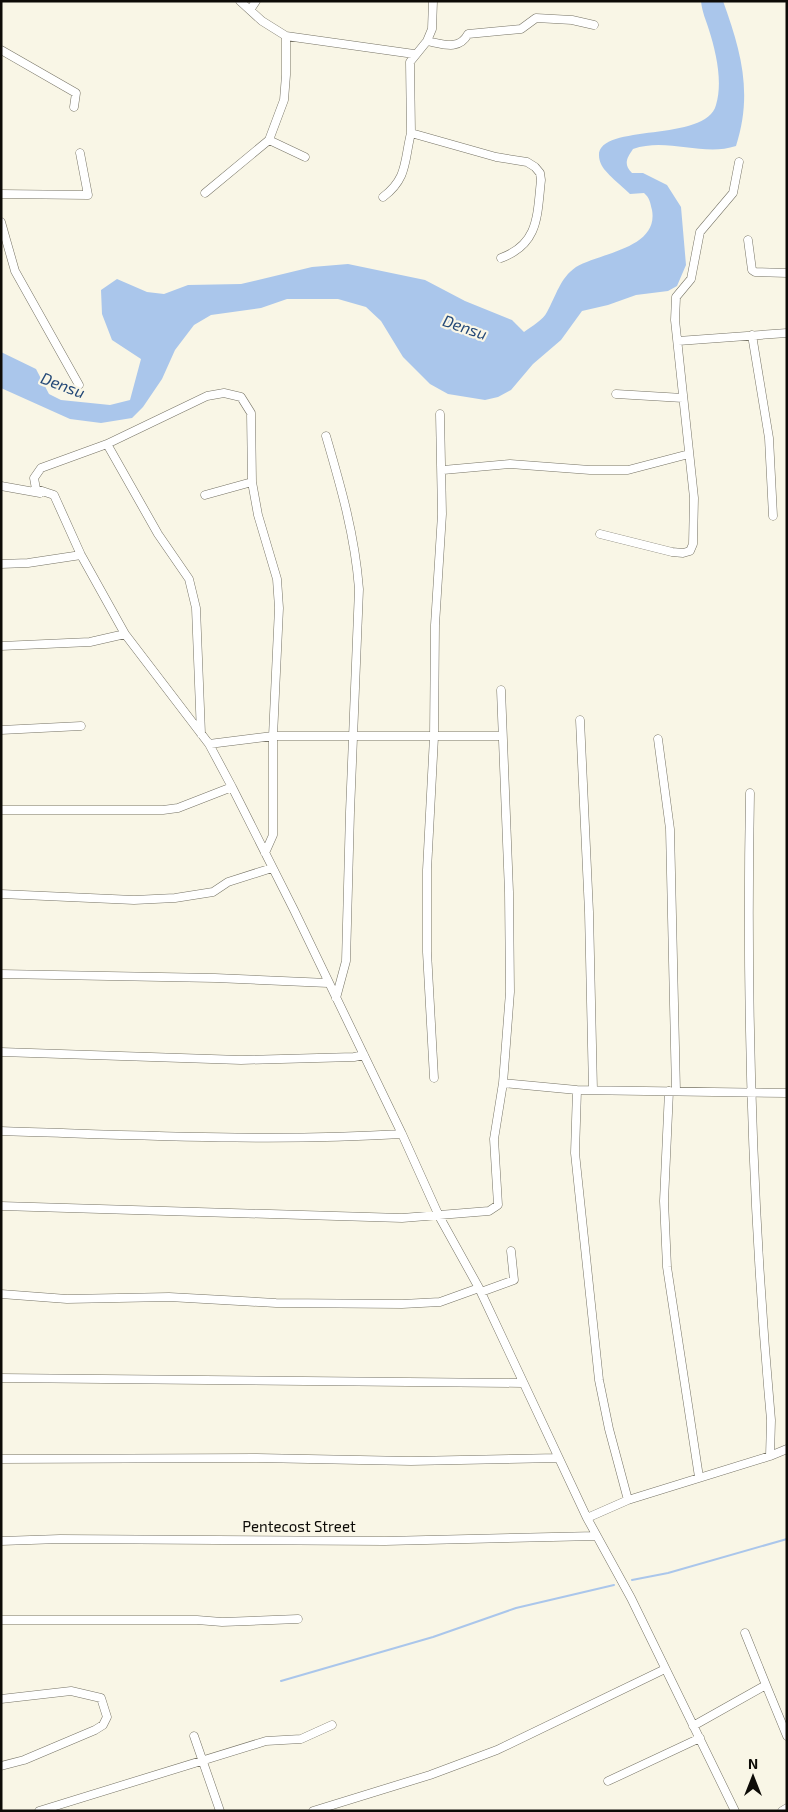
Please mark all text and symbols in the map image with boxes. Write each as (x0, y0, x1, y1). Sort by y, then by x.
water label: Densu (441, 310, 490, 343)
water label: Densu (38, 367, 88, 402)
street label: Pentecost Street (242, 1517, 356, 1535)
north arrow (728, 1752, 778, 1802)
text: N (748, 1755, 758, 1772)

